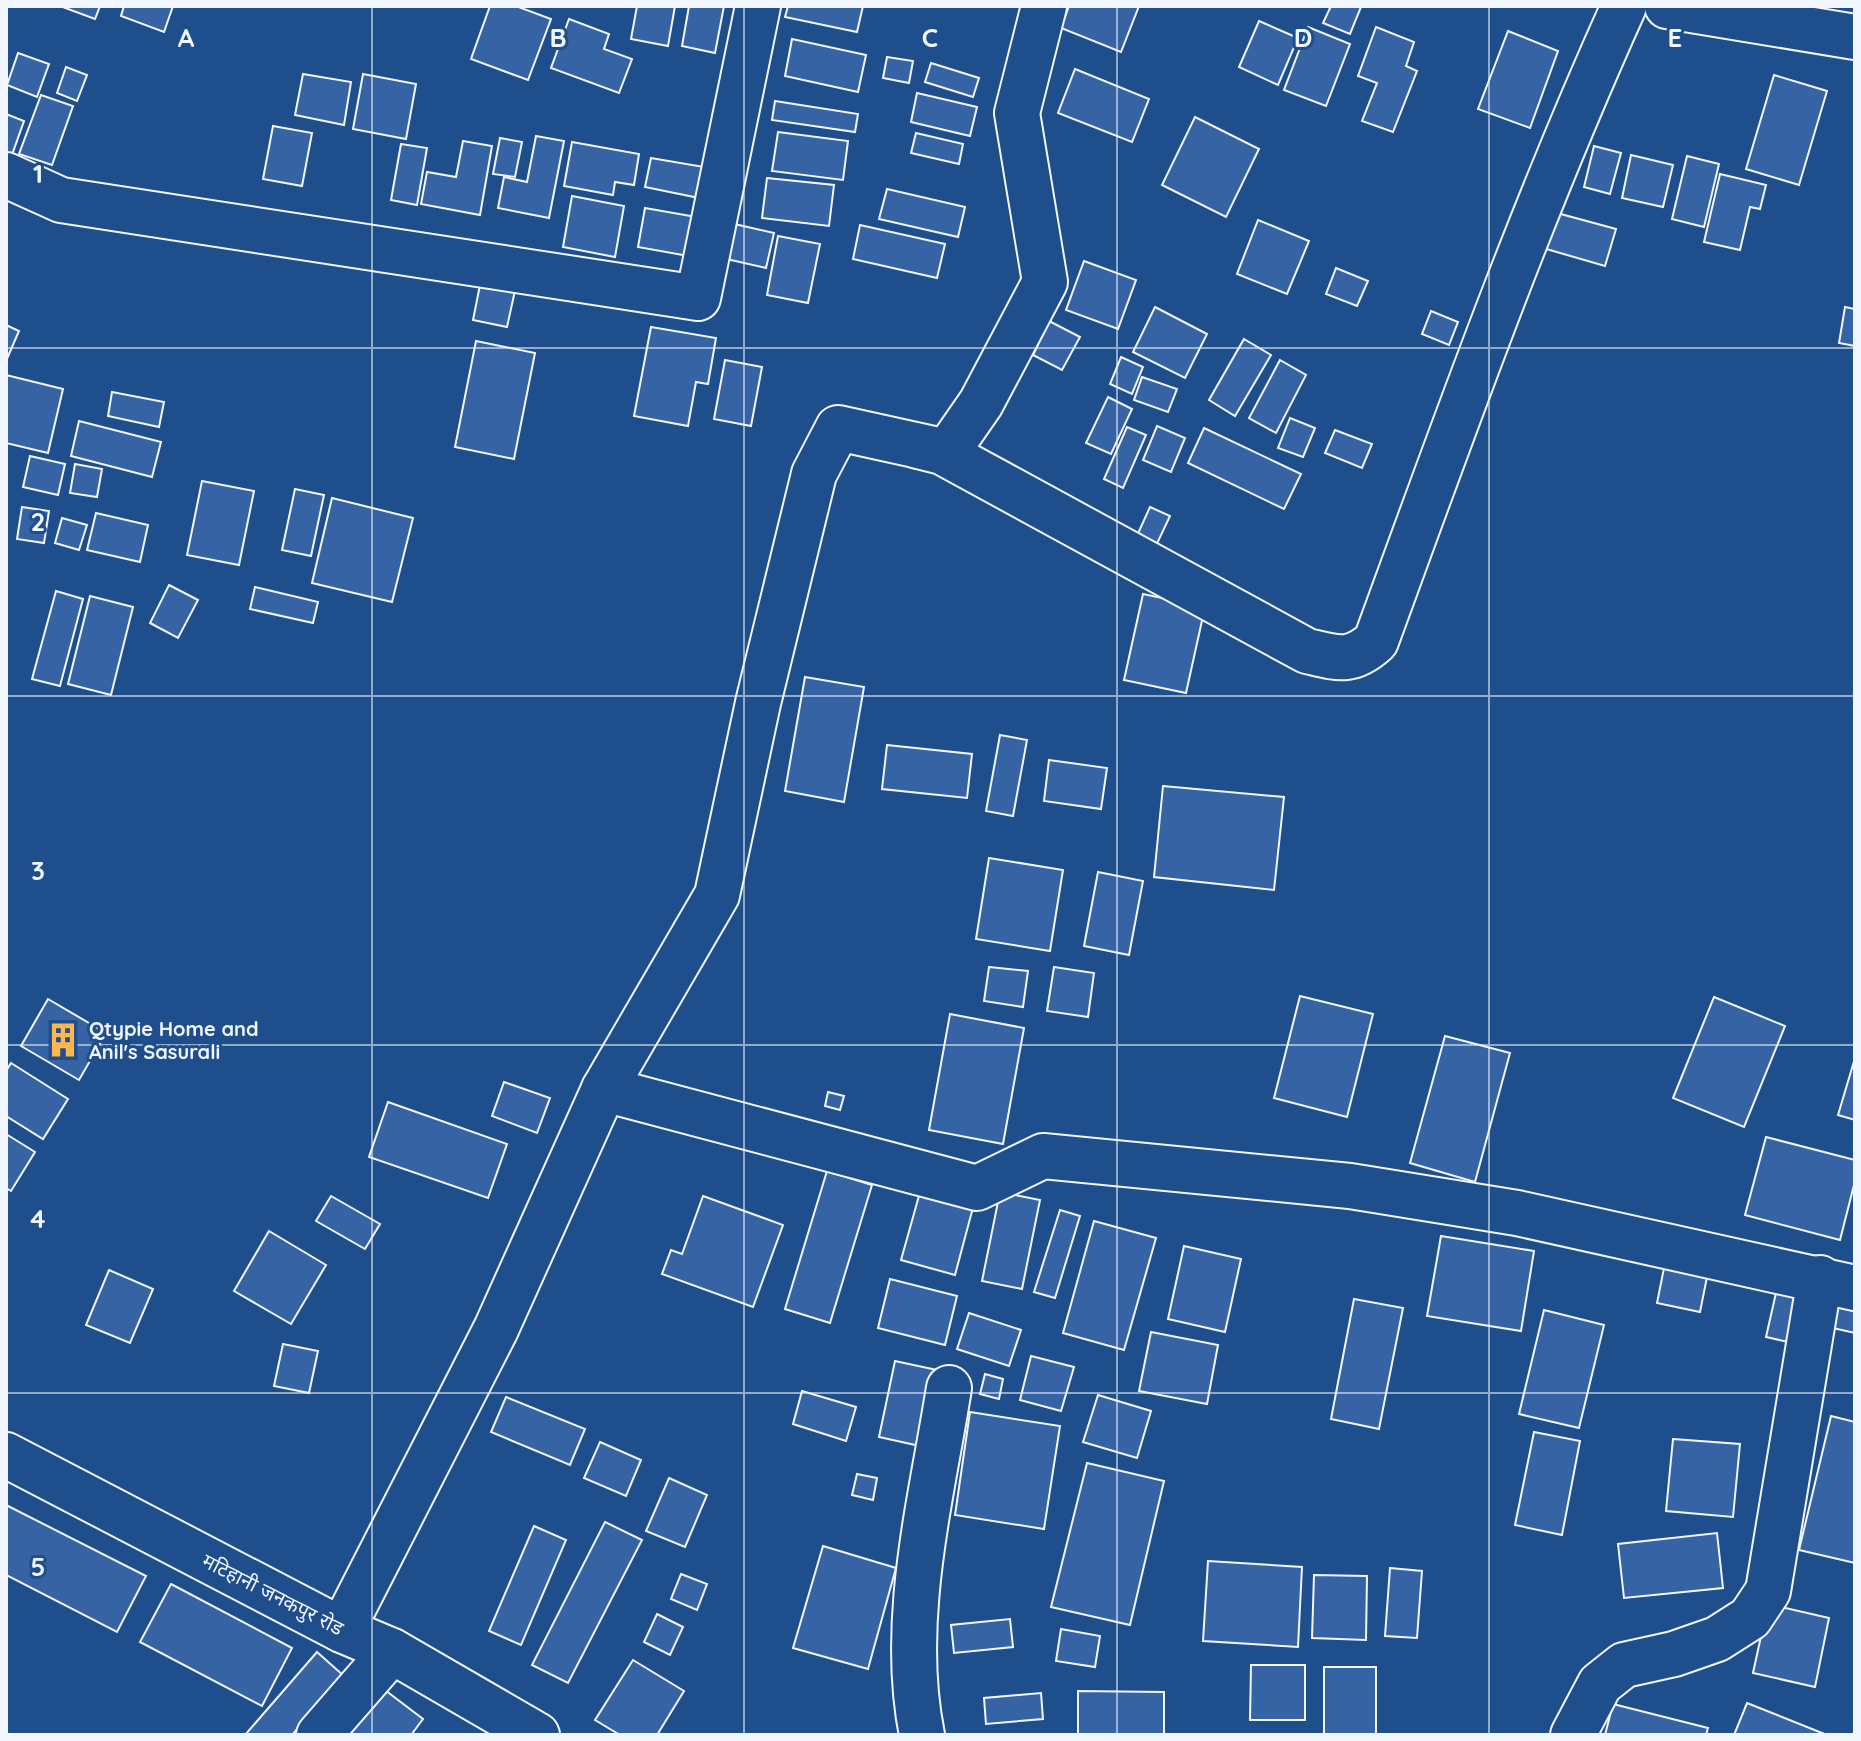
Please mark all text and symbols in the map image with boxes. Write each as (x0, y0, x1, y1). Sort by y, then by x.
text: A (178, 21, 195, 54)
text: B (549, 21, 567, 54)
text: C (922, 21, 938, 54)
text: D (1294, 21, 1312, 54)
text: E (1668, 21, 1682, 54)
text: 1 (33, 157, 43, 190)
text: 2 (31, 505, 45, 538)
text: 3 (31, 854, 45, 887)
place label: Qtypie Home and Anil's Sasurali (89, 1016, 258, 1064)
building icon: Qtypie Home and Anil's Sasurali (44, 1021, 82, 1059)
text: 4 (30, 1202, 46, 1235)
street label: मटिहानी जनकपुर रोड (198, 1548, 348, 1641)
text: 5 (31, 1550, 45, 1583)

